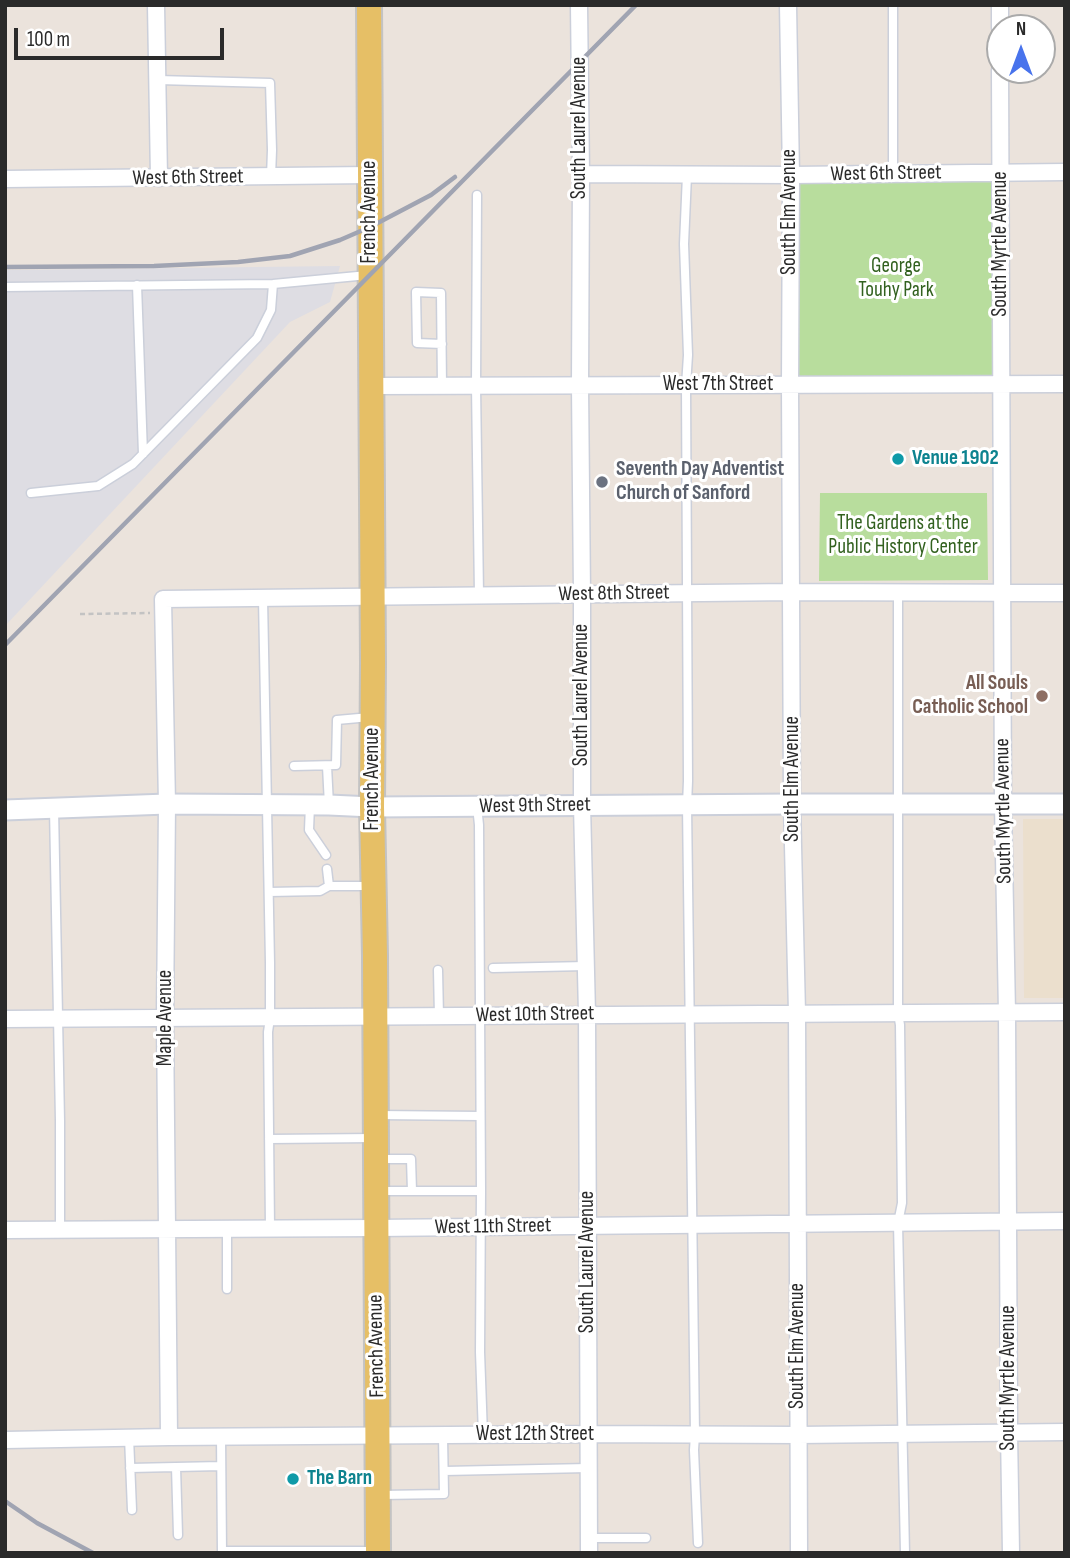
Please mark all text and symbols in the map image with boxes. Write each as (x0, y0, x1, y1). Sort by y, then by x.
scale bar (18, 14, 228, 58)
north arrow (986, 14, 1056, 84)
text: N (1016, 18, 1026, 41)
text: 100 m (27, 27, 70, 52)
street label: South Laurel Avenue (567, 57, 593, 199)
street label: South Elm Avenue (777, 149, 803, 275)
street label: French Avenue (357, 160, 383, 264)
street label: West 6th Street (830, 160, 942, 188)
street label: West 6th Street (132, 164, 244, 192)
street label: South Myrtle Avenue (988, 171, 1014, 317)
park label: George Touhy Park (858, 254, 934, 304)
street label: West 7th Street (663, 372, 773, 398)
place label: Venue 1902 (912, 446, 999, 472)
marker: Venue 1902 (890, 451, 906, 467)
place label: Seventh Day Adventist Church of Sanford (616, 457, 784, 507)
marker: Seventh Day Adventist Church of Sanford (594, 474, 610, 490)
park label: The Gardens at the Public History Center (828, 511, 978, 561)
street label: West 8th Street (558, 580, 670, 608)
street label: South Laurel Avenue (569, 624, 595, 766)
place label: All Souls Catholic School (912, 671, 1028, 721)
marker: All Souls Catholic School (1034, 688, 1050, 704)
street label: South Elm Avenue (780, 716, 806, 842)
street label: French Avenue (360, 727, 386, 831)
street label: South Myrtle Avenue (990, 738, 1018, 884)
street label: West 9th Street (479, 792, 591, 820)
street label: Maple Avenue (153, 970, 179, 1066)
street label: West 10th Street (475, 1001, 595, 1029)
street label: South Laurel Avenue (575, 1191, 601, 1333)
street label: West 11th Street (434, 1213, 552, 1241)
street label: South Elm Avenue (785, 1283, 811, 1409)
street label: French Avenue (364, 1294, 390, 1398)
street label: South Myrtle Avenue (996, 1305, 1022, 1451)
street label: West 12th Street (476, 1422, 594, 1448)
place label: The Barn (307, 1466, 372, 1492)
marker: The Barn (285, 1471, 301, 1487)

